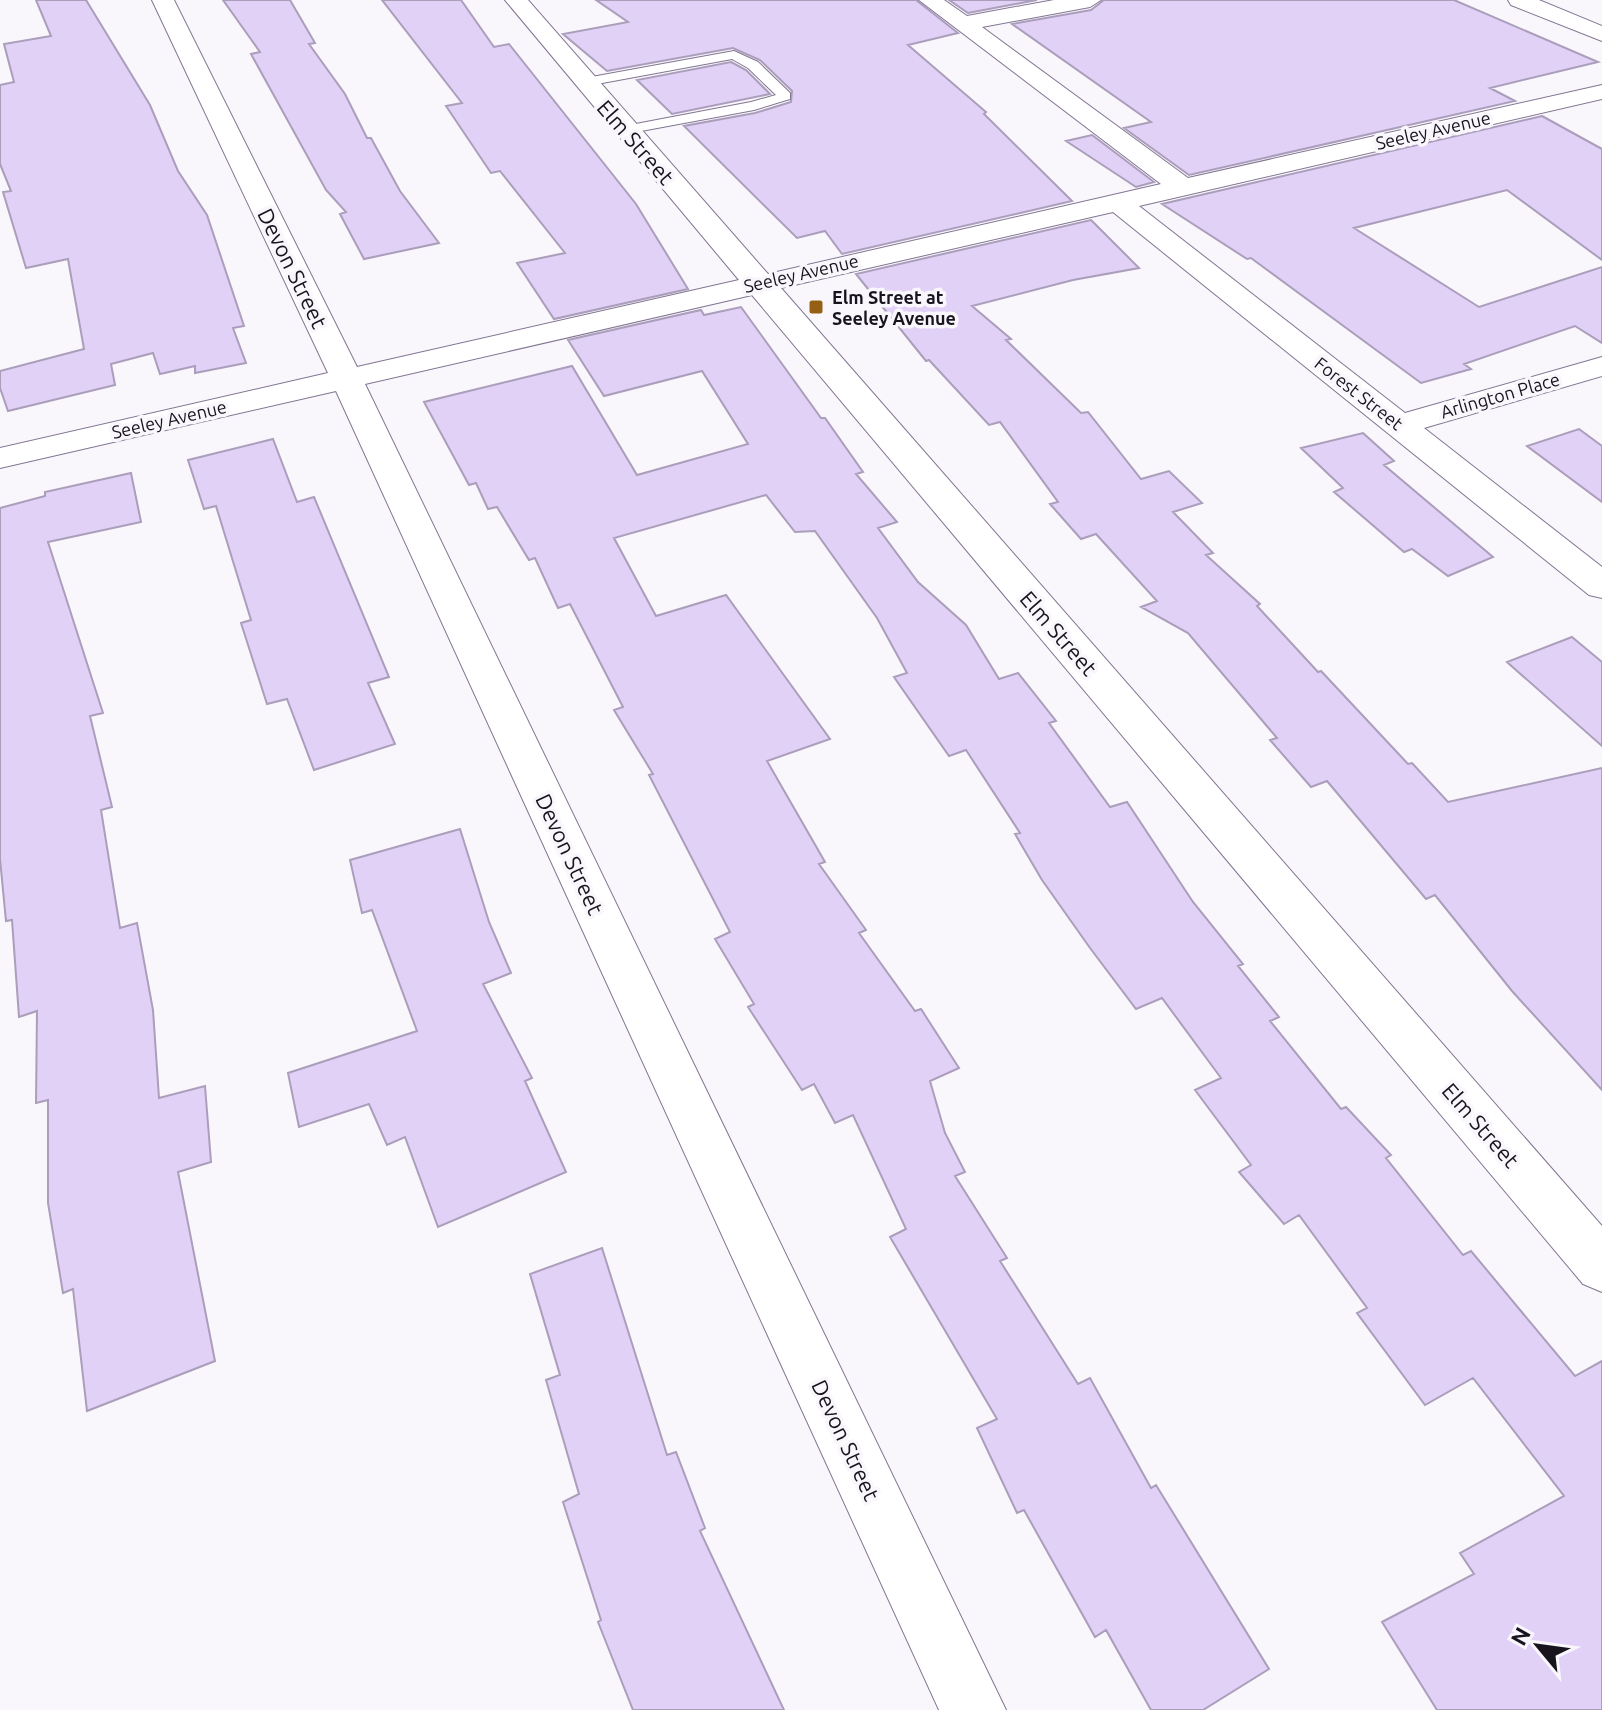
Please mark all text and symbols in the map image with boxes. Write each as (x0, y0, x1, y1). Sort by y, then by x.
street label: Elm Street (593, 95, 680, 190)
street label: Seeley Avenue (1374, 107, 1492, 153)
street label: Devon Street (253, 204, 333, 332)
street label: Seeley Avenue (742, 250, 860, 296)
place label: Elm Street at Seeley Avenue (832, 287, 956, 328)
marker: Elm Street at Seeley Avenue (807, 298, 825, 316)
street label: Forest Street (1311, 352, 1407, 434)
street label: Arlington Place (1438, 368, 1562, 422)
street label: Seeley Avenue (110, 396, 228, 442)
street label: Elm Street (1016, 586, 1103, 681)
street label: Devon Street (531, 790, 609, 919)
street label: Elm Street (1438, 1078, 1525, 1173)
street label: Devon Street (807, 1376, 885, 1505)
north arrow (1498, 1606, 1578, 1686)
text: N (1505, 1623, 1535, 1649)

